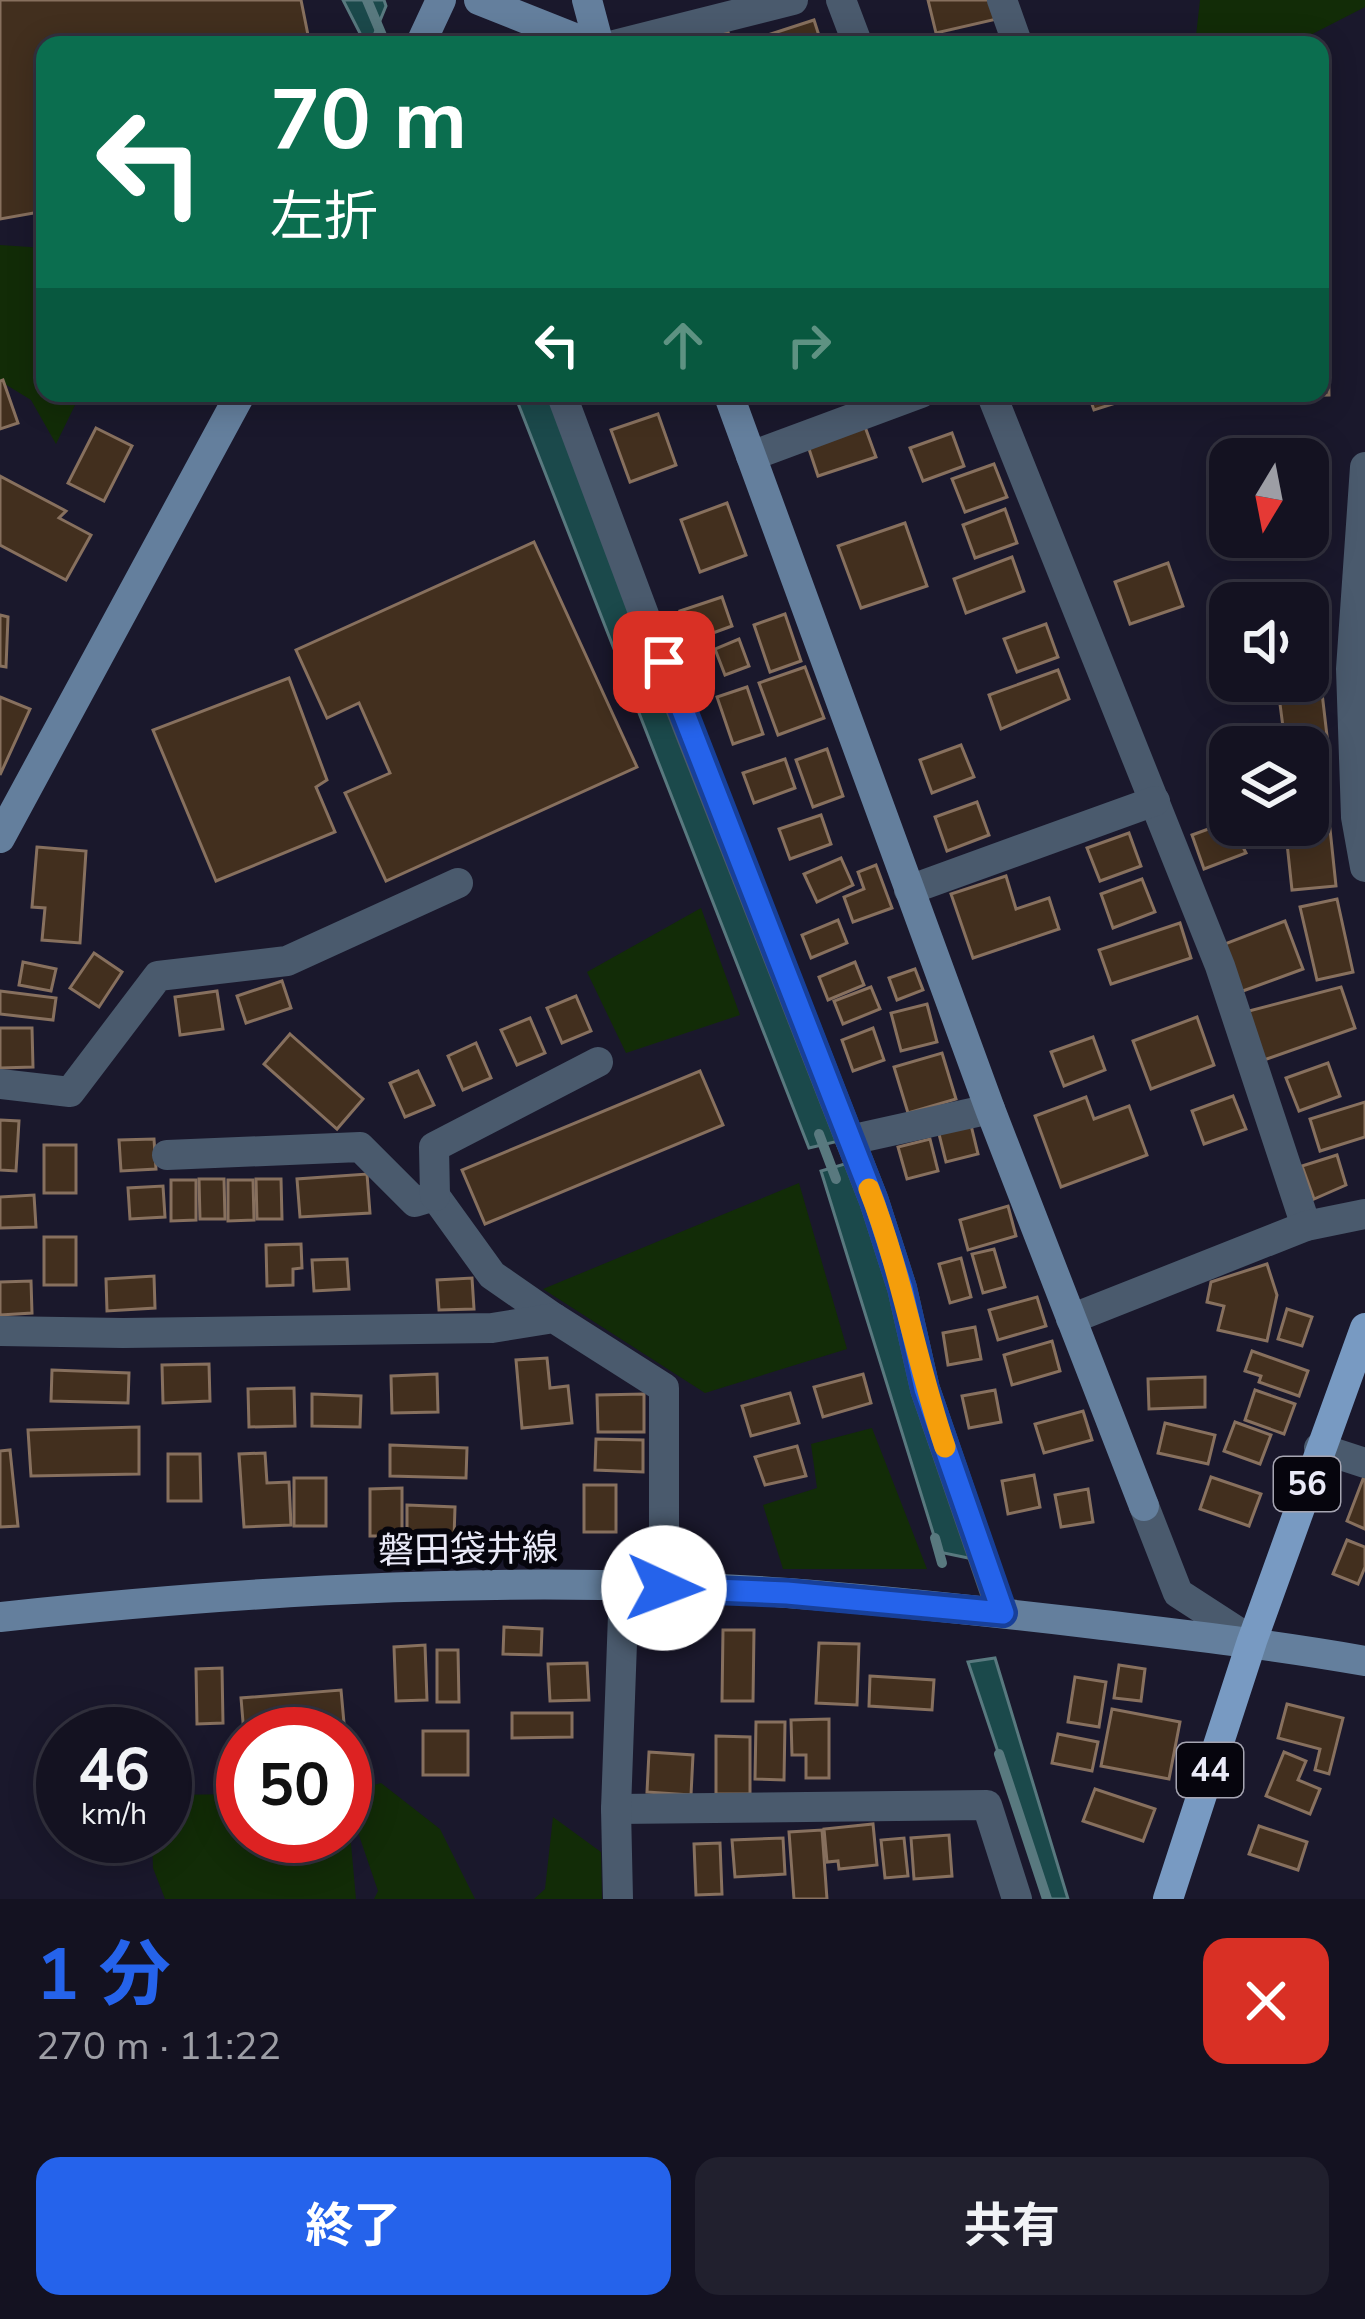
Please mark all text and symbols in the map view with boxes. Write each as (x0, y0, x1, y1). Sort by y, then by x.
text: 70 m (270, 63, 467, 178)
icon: left (72, 84, 228, 240)
text: 左折 (270, 180, 378, 254)
icon: left (524, 312, 590, 378)
icon: ahead (650, 312, 716, 378)
icon: right (776, 312, 842, 378)
north arrow (1209, 438, 1329, 558)
map controls (1209, 438, 1329, 846)
button: sound (1209, 582, 1329, 702)
pin (613, 611, 715, 713)
icon: arrive (631, 629, 697, 695)
button: layers (1209, 726, 1329, 846)
road number: 56 (1274, 1457, 1340, 1511)
street label: 磐田袋井線 (378, 1524, 558, 1576)
position arrow (601, 1525, 727, 1651)
speed limit sign: 50 (216, 1707, 372, 1863)
text: 46 (78, 1729, 150, 1811)
road number: 44 (1177, 1743, 1243, 1797)
text: km/h (81, 1794, 147, 1835)
text: 1 分 (36, 1926, 171, 2024)
button: close (1203, 1938, 1329, 2064)
text: 270 m · 11:22 (36, 2020, 281, 2073)
button: 終了 (36, 2157, 671, 2295)
button: 共有 (695, 2157, 1329, 2295)

